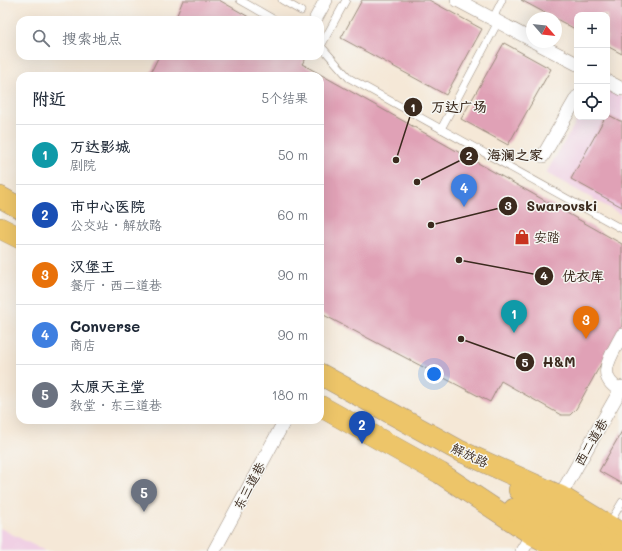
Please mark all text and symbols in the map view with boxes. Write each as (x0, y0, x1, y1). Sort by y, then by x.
north arrow (526, 12, 562, 48)
map controls (574, 12, 610, 120)
button: + (574, 12, 610, 48)
search box (16, 16, 324, 60)
icon: search (30, 27, 52, 49)
text: 搜索地点 (62, 28, 122, 48)
button: − (574, 48, 610, 84)
button: locate (574, 84, 610, 120)
text: 附近 (32, 87, 66, 109)
text: 5个结果 (261, 89, 308, 106)
callout: 万达广场 (403, 94, 495, 120)
text: 万达广场 (431, 97, 487, 116)
text: 1 (410, 99, 416, 115)
text: 万达影城 (70, 136, 130, 156)
callout: 海澜之家 (459, 143, 551, 169)
text: 海澜之家 (487, 145, 543, 164)
text: 1 (42, 146, 48, 163)
text: 50 m (278, 146, 308, 163)
text: 2 (466, 147, 473, 163)
text: 剧院 (70, 156, 96, 173)
pin: 4 (451, 174, 477, 207)
callout: Swarovski (498, 193, 605, 219)
text: 市中心医院 (70, 196, 145, 216)
text: Swarovski (527, 196, 597, 215)
text: 3 (504, 197, 512, 213)
text: 2 (41, 206, 49, 223)
text: 60 m (278, 206, 308, 223)
text: 公交站 · 解放路 (70, 216, 162, 233)
shop icon: 安踏 (513, 228, 531, 246)
place label: 安踏 (534, 228, 560, 245)
text: 汉堡王 (70, 256, 115, 276)
callout: 优衣库 (534, 263, 612, 289)
text: 3 (41, 266, 49, 283)
text: 90 m (278, 266, 308, 283)
text: 优衣库 (562, 266, 604, 285)
text: 4 (540, 267, 548, 283)
text: 餐厅 · 西二道巷 (70, 276, 162, 293)
pin: 1 (501, 300, 527, 333)
pin: 3 (573, 306, 599, 339)
text: Converse (70, 316, 140, 336)
text: 4 (41, 326, 49, 343)
text: 90 m (278, 326, 308, 343)
text: 商店 (70, 336, 96, 353)
callout: H&M (515, 349, 584, 375)
text: H&M (542, 352, 576, 371)
text: 5 (521, 354, 529, 370)
your location (424, 364, 444, 384)
text: 太原天主堂 (70, 376, 145, 396)
text: 5 (41, 386, 49, 403)
text: 180 m (272, 386, 308, 403)
text: 教堂 · 东三道巷 (70, 396, 162, 413)
pin: 2 (349, 411, 375, 444)
street label: 西二道巷 (570, 415, 611, 469)
street label: 解放路 (449, 439, 491, 470)
street label: 东三道巷 (229, 459, 268, 513)
pin: 5 (131, 479, 157, 512)

